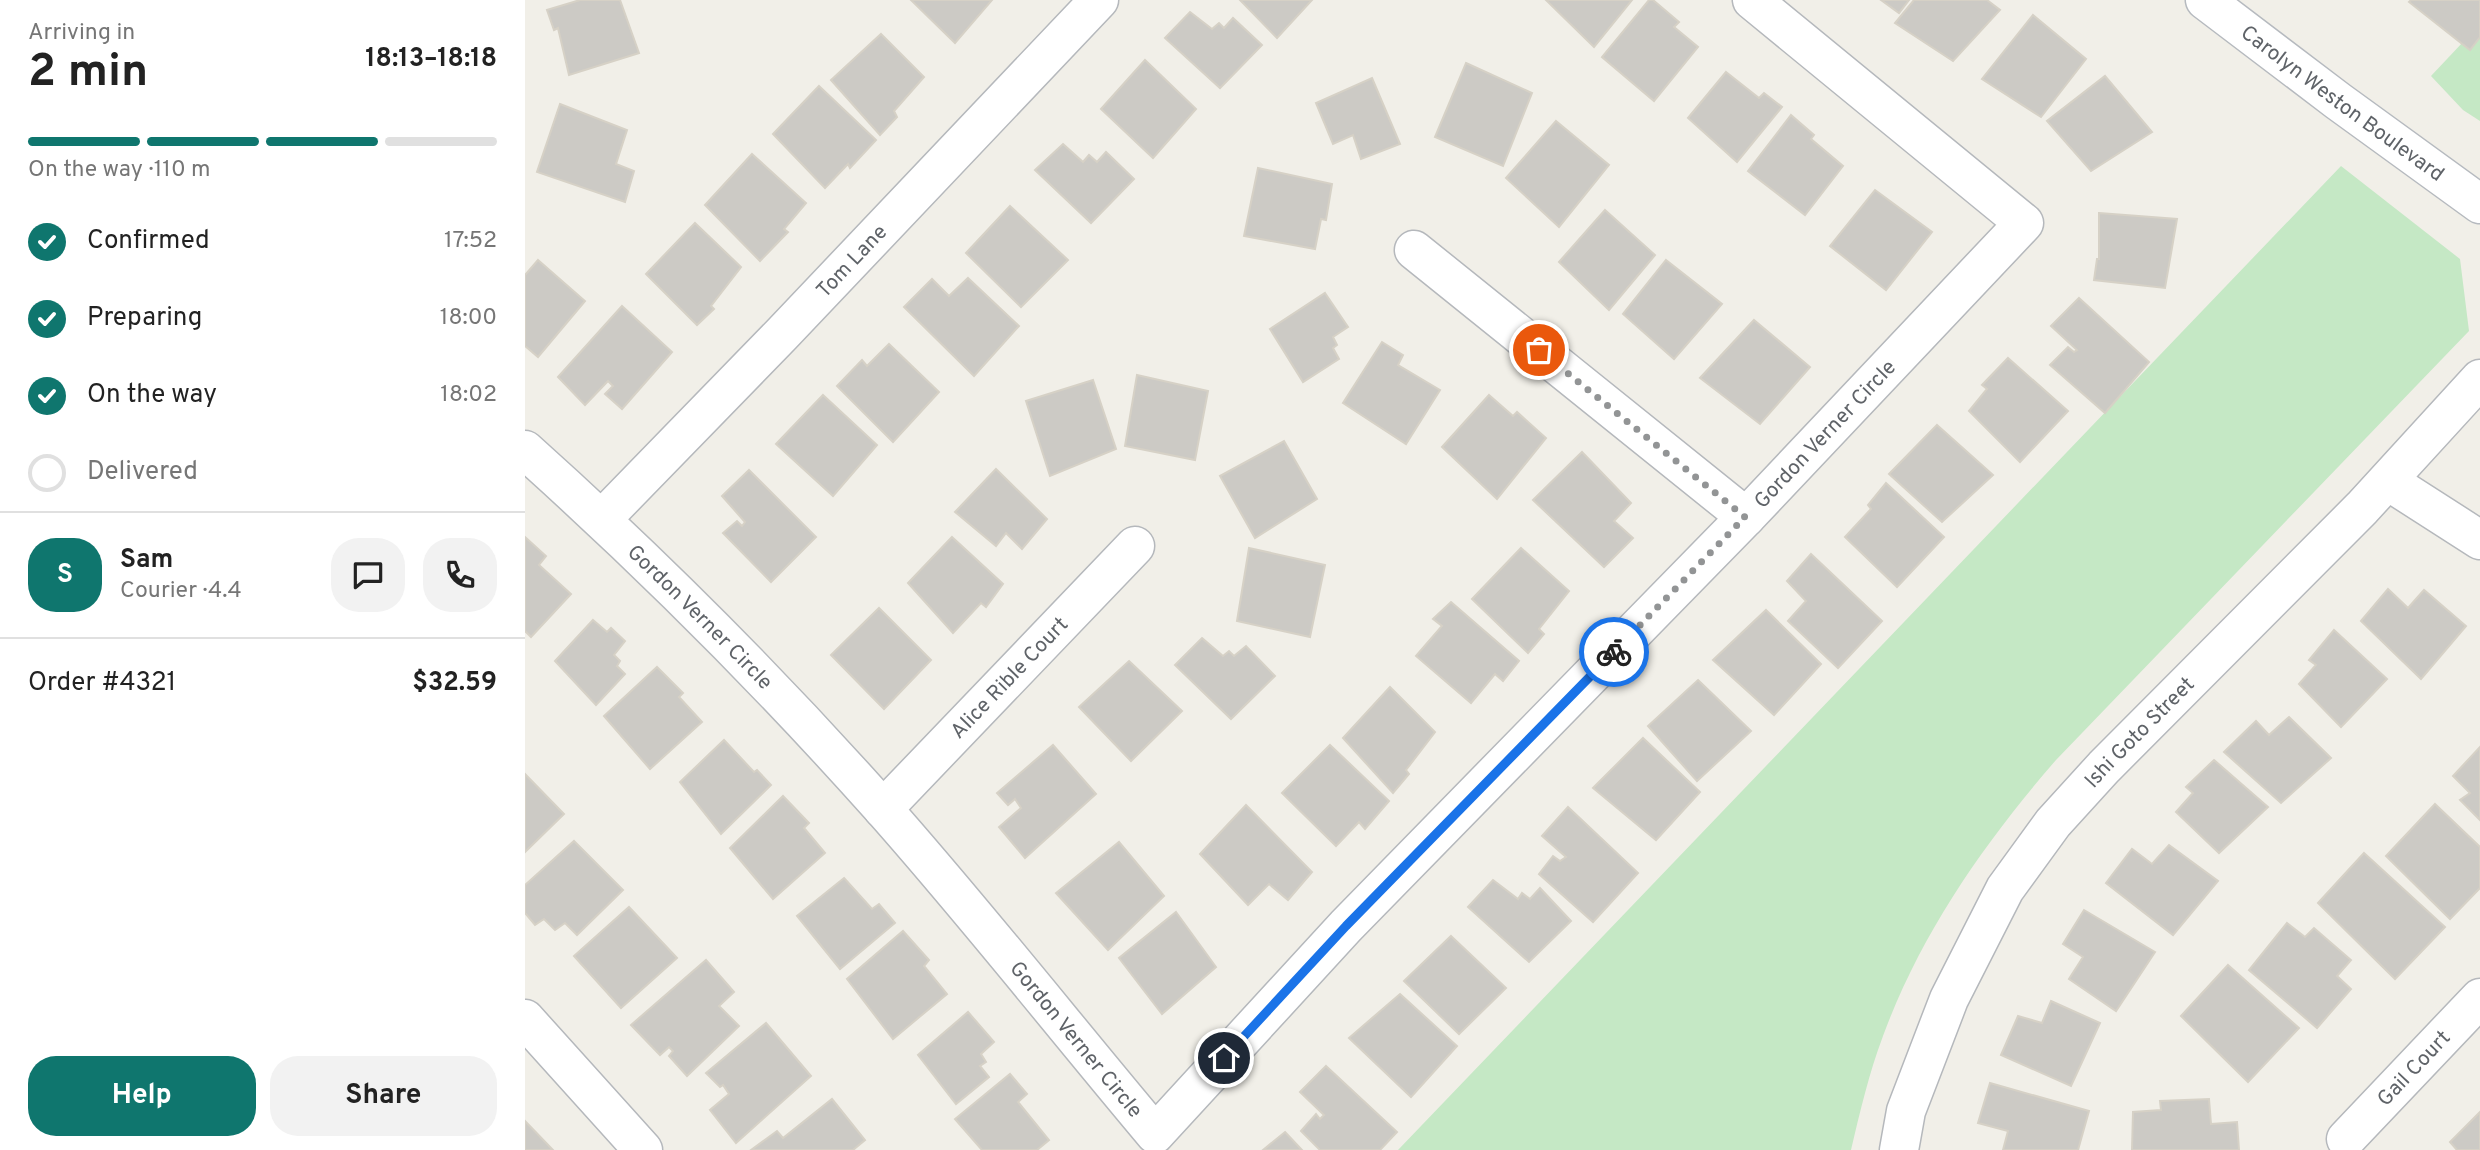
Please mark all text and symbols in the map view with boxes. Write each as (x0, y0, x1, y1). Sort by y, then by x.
text: Arriving in (28, 19, 135, 48)
street label: Carolyn Weston Boulevard (2235, 20, 2449, 188)
text: 18:13–18:18 (365, 43, 497, 76)
text: 2 min (28, 44, 148, 103)
text: On the way · 110 m (28, 156, 211, 185)
street label: Tom Lane (811, 219, 894, 304)
icon: check (28, 223, 66, 261)
text: Confirmed (87, 225, 210, 258)
text: 17:52 (444, 227, 497, 256)
icon: check (28, 300, 66, 338)
text: Preparing (87, 302, 202, 335)
text: 18:00 (440, 304, 497, 333)
pin (1509, 320, 1569, 380)
icon: bag (1520, 331, 1558, 369)
street label: Gordon Verner Circle (1749, 355, 1903, 515)
icon: check (28, 377, 66, 415)
text: On the way (87, 379, 217, 412)
text: 18:02 (440, 381, 497, 410)
text: Delivered (87, 456, 198, 489)
button: chat (331, 538, 405, 612)
button: phone (423, 538, 497, 612)
street label: Gordon Verner Circle (621, 539, 778, 696)
text: Sam (120, 544, 173, 577)
text: S (57, 559, 73, 592)
text: Courier · 4.4 (120, 577, 242, 606)
street label: Alice Rible Court (945, 612, 1075, 745)
courier (1579, 617, 1649, 687)
icon: bike (1595, 633, 1633, 671)
text: Order #4321 (28, 667, 176, 700)
text: $32.59 (412, 667, 497, 700)
street label: Ishi Goto Street (2079, 672, 2201, 794)
street label: Gordon Verner Circle (1003, 956, 1148, 1124)
street label: Gail Court (2372, 1025, 2457, 1113)
pin (1194, 1028, 1254, 1088)
icon: home (1205, 1039, 1243, 1077)
button: Help (28, 1056, 256, 1136)
button: Share (270, 1056, 497, 1136)

